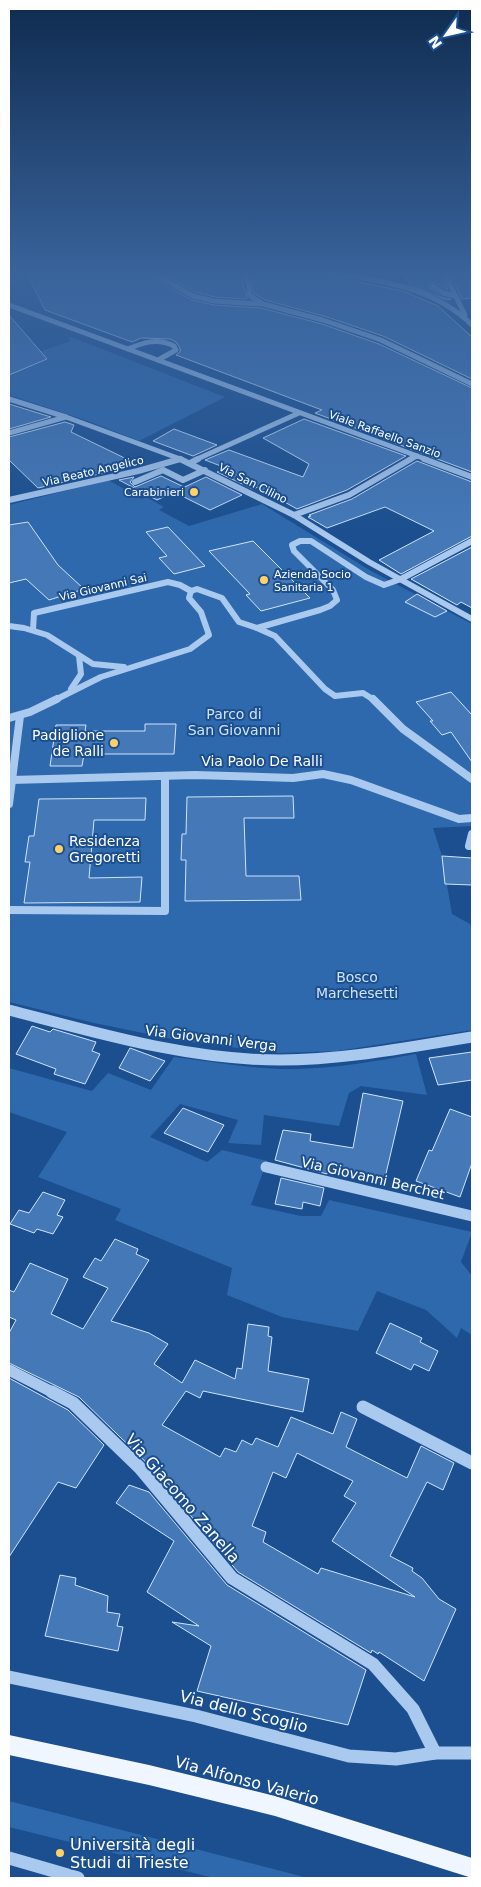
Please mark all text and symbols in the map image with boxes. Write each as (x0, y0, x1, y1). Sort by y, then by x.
north arrow (421, 10, 471, 60)
text: N (425, 33, 445, 52)
street label: Viale Raffaello Sanzio (327, 408, 443, 461)
street label: Via Beato Angelico (41, 453, 145, 489)
street label: Via San Cilino (216, 461, 290, 506)
place label: Carabinieri (124, 486, 184, 499)
marker: Carabinieri (188, 486, 200, 498)
place label: Azienda Socio Sanitaria 1 (274, 568, 351, 594)
street label: Via Giovanni Sai (58, 571, 148, 604)
marker: Azienda Socio Sanitaria 1 (258, 574, 270, 586)
park label: Parco di San Giovanni (188, 706, 280, 738)
place label: Padiglione de Ralli (32, 727, 104, 759)
marker: Padiglione de Ralli (108, 737, 120, 749)
street label: Via Paolo De Ralli (201, 753, 323, 769)
place label: Residenza Gregoretti (69, 833, 140, 865)
marker: Residenza Gregoretti (53, 843, 65, 855)
park label: Bosco Marchesetti (316, 969, 398, 1001)
street label: Via Giovanni Verga (144, 1022, 278, 1054)
street label: Via Giovanni Berchet (300, 1154, 447, 1202)
street label: Via Giacomo Zanella (121, 1430, 244, 1567)
street label: Via dello Scoglio (178, 1686, 310, 1737)
street label: Via Alfonso Valerio (173, 1752, 321, 1809)
place label: Università degli Studi di Trieste (70, 1835, 195, 1872)
marker: Università degli Studi di Trieste (54, 1847, 66, 1859)

